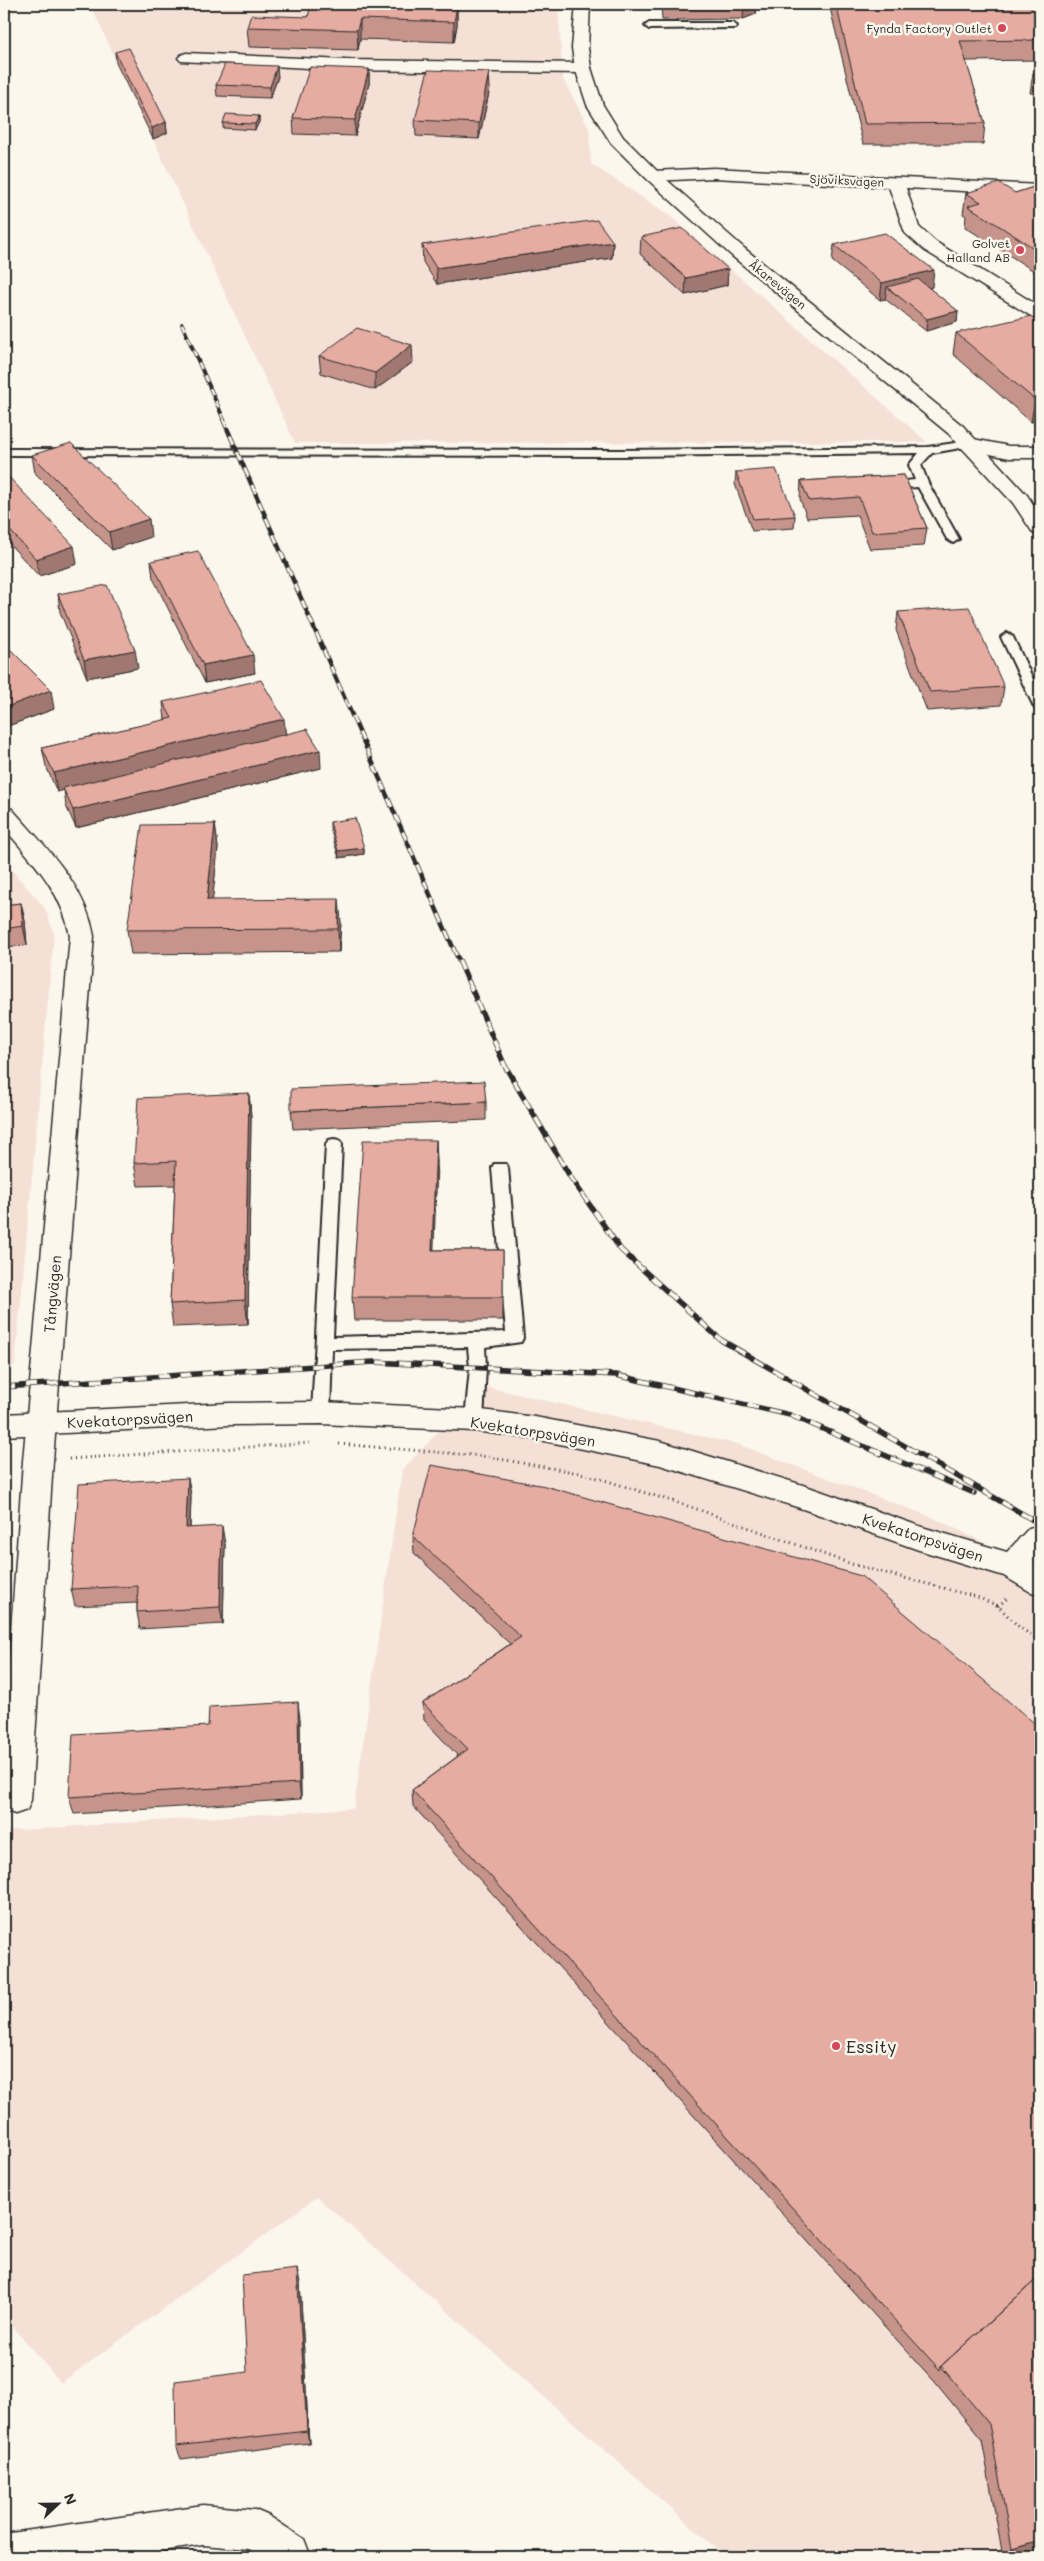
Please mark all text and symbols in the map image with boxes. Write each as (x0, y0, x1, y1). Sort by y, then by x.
place label: Fynda Factory Outlet (867, 20, 992, 36)
marker: Fynda Factory Outlet (996, 22, 1008, 34)
street label: Sjöviksvägen (809, 170, 885, 190)
place label: Golvet Halland AB (947, 235, 1010, 265)
marker: Golvet Halland AB (1014, 244, 1026, 256)
street label: Åkarevägen (746, 256, 810, 312)
street label: Tångvägen (39, 1254, 65, 1334)
street label: Kvekatorpsvägen (66, 1406, 194, 1432)
street label: Kvekatorpsvägen (469, 1411, 597, 1451)
street label: Kvekatorpsvägen (860, 1508, 986, 1566)
place label: Essity (846, 2034, 897, 2058)
marker: Essity (830, 2040, 842, 2052)
north arrow (32, 2478, 82, 2528)
text: N (60, 2490, 81, 2507)

